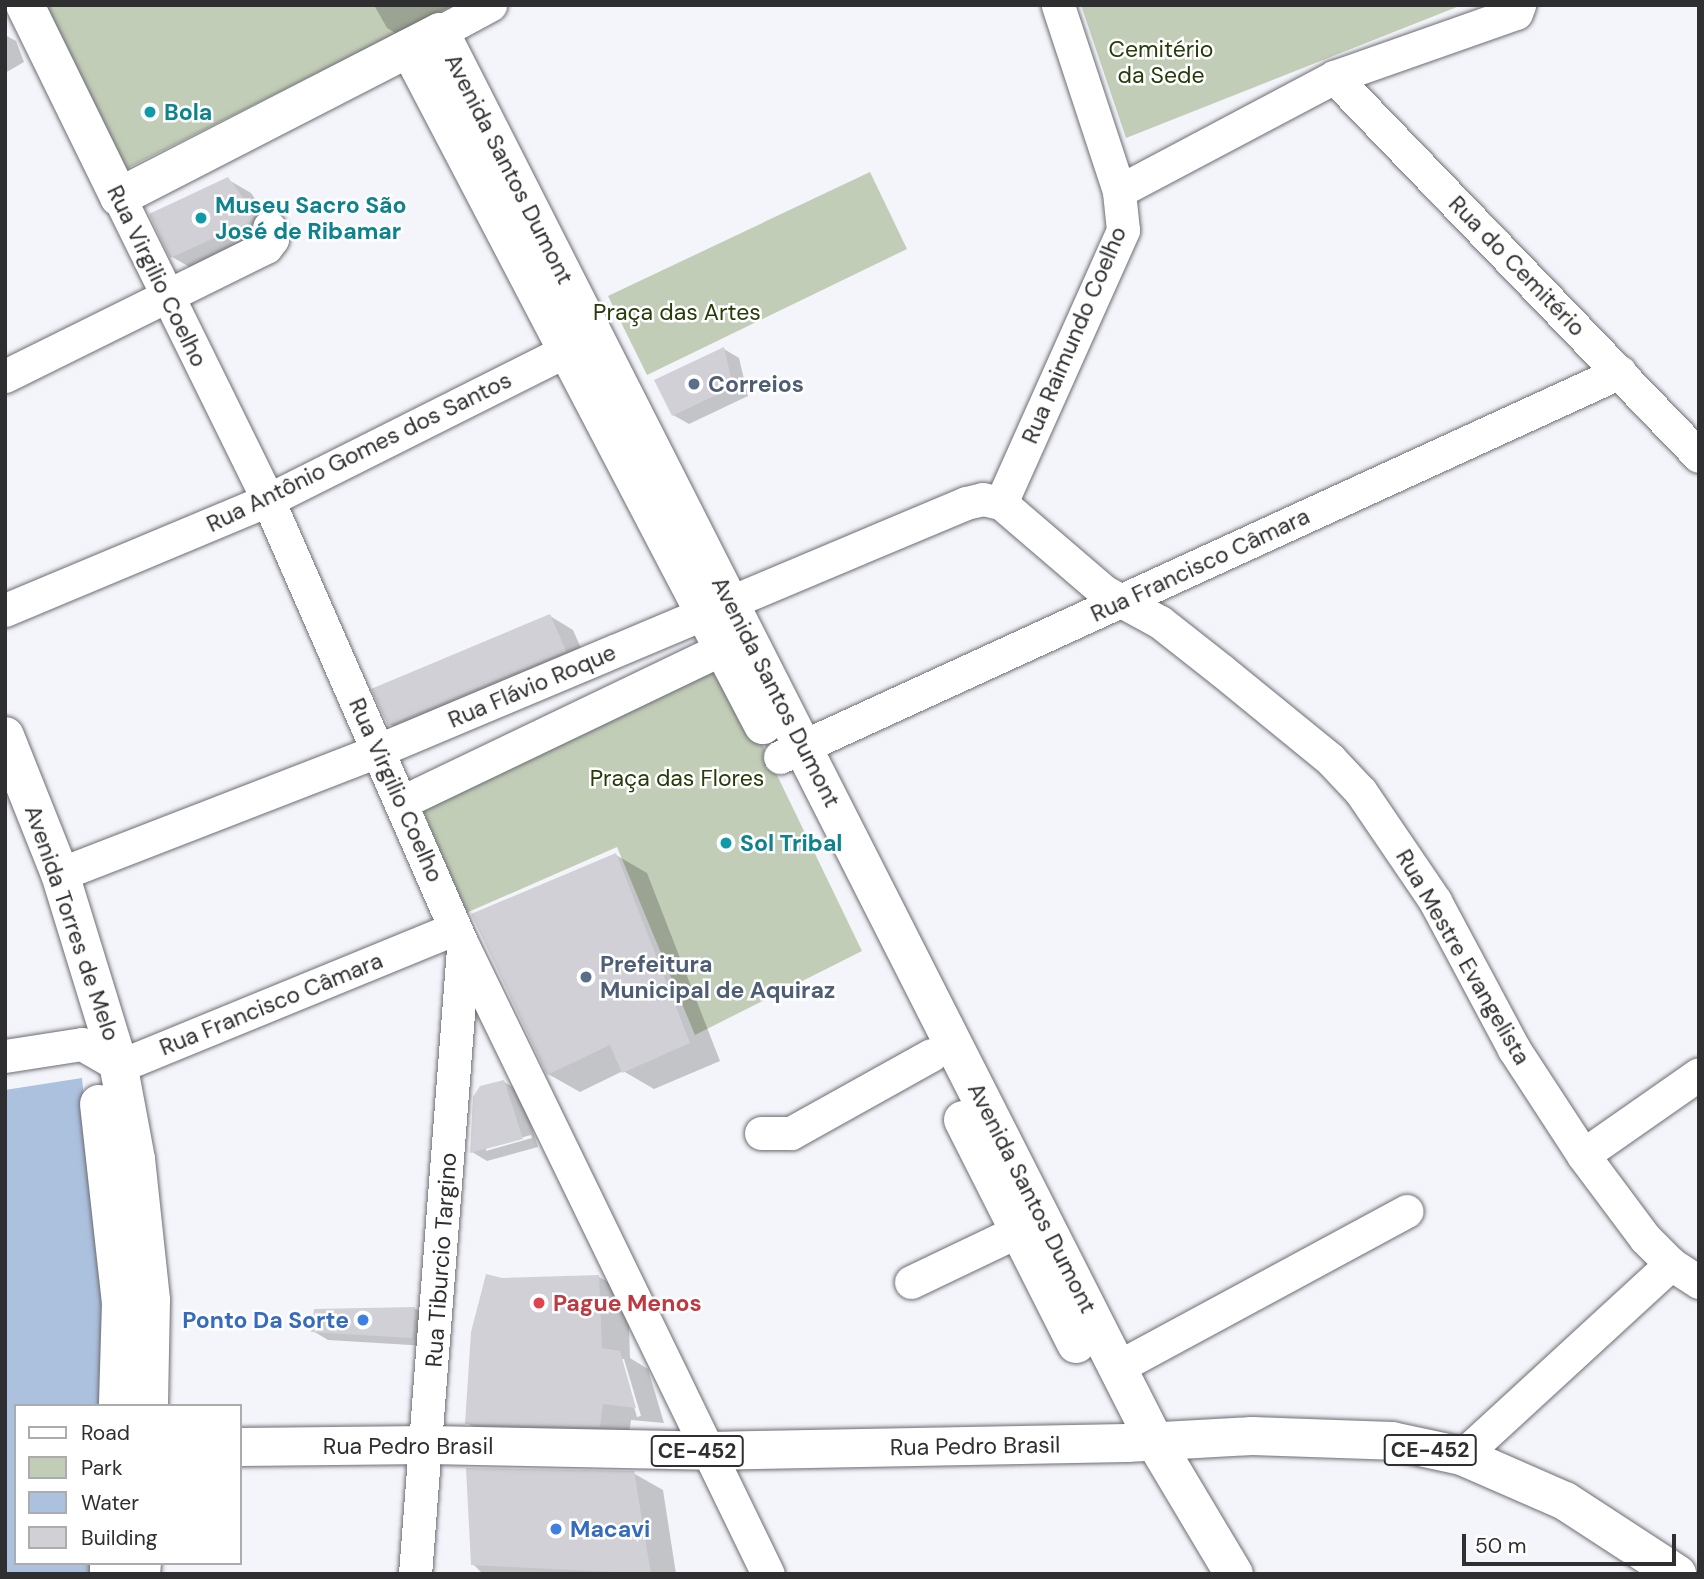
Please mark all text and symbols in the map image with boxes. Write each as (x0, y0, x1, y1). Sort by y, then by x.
park label: Cemitério da Sede (1109, 35, 1213, 89)
street label: Avenida Santos Dumont (439, 49, 579, 289)
place label: Bola (164, 98, 212, 126)
marker: Bola (142, 104, 158, 120)
street label: Rua Virgilio Coelho (101, 181, 213, 371)
street label: Rua do Cemitério (1443, 190, 1591, 342)
place label: Museu Sacro São José de Ribamar (215, 191, 407, 245)
marker: Museu Sacro São José de Ribamar (193, 210, 209, 226)
street label: Rua Raimundo Coelho (1016, 222, 1132, 448)
park label: Praça das Artes (593, 298, 761, 326)
street label: Rua Antônio Gomes dos Santos (202, 366, 516, 538)
place label: Correios (708, 370, 804, 398)
marker: Correios (686, 376, 702, 392)
street label: Rua Francisco Câmara (1086, 502, 1314, 628)
street label: Avenida Santos Dumont (706, 572, 846, 812)
street label: Rua Flávio Roque (444, 638, 620, 734)
street label: Rua Virgilio Coelho (343, 694, 449, 886)
park label: Praça das Flores (590, 764, 764, 792)
street label: Avenida Torres de Melo (19, 802, 125, 1044)
place label: Sol Tribal (740, 829, 843, 857)
marker: Sol Tribal (718, 835, 734, 851)
street label: Rua Mestre Evangelista (1390, 844, 1536, 1070)
street label: Rua Francisco Câmara (155, 947, 387, 1061)
place label: Prefeitura Municipal de Aquiraz (600, 950, 835, 1004)
marker: Prefeitura Municipal de Aquiraz (578, 969, 594, 985)
street label: Avenida Santos Dumont (962, 1078, 1102, 1318)
street label: Rua Tiburcio Targino (420, 1152, 462, 1368)
place label: Pague Menos (553, 1289, 702, 1317)
marker: Pague Menos (531, 1295, 547, 1311)
place label: Ponto Da Sorte (182, 1306, 349, 1334)
marker: Ponto Da Sorte (355, 1312, 371, 1328)
legend (14, 1404, 242, 1565)
text: Road (81, 1419, 130, 1447)
street label: Rua Pedro Brasil (889, 1431, 1061, 1461)
street label: Rua Pedro Brasil (323, 1432, 493, 1460)
road number: CE-452 (1383, 1432, 1477, 1468)
road number: CE-452 (650, 1434, 744, 1468)
text: Park (81, 1454, 122, 1482)
text: Water (81, 1489, 139, 1517)
place label: Macavi (570, 1515, 650, 1543)
scale bar (1466, 1520, 1680, 1564)
marker: Macavi (548, 1521, 564, 1537)
text: Building (81, 1524, 157, 1552)
text: 50 m (1475, 1532, 1526, 1560)

